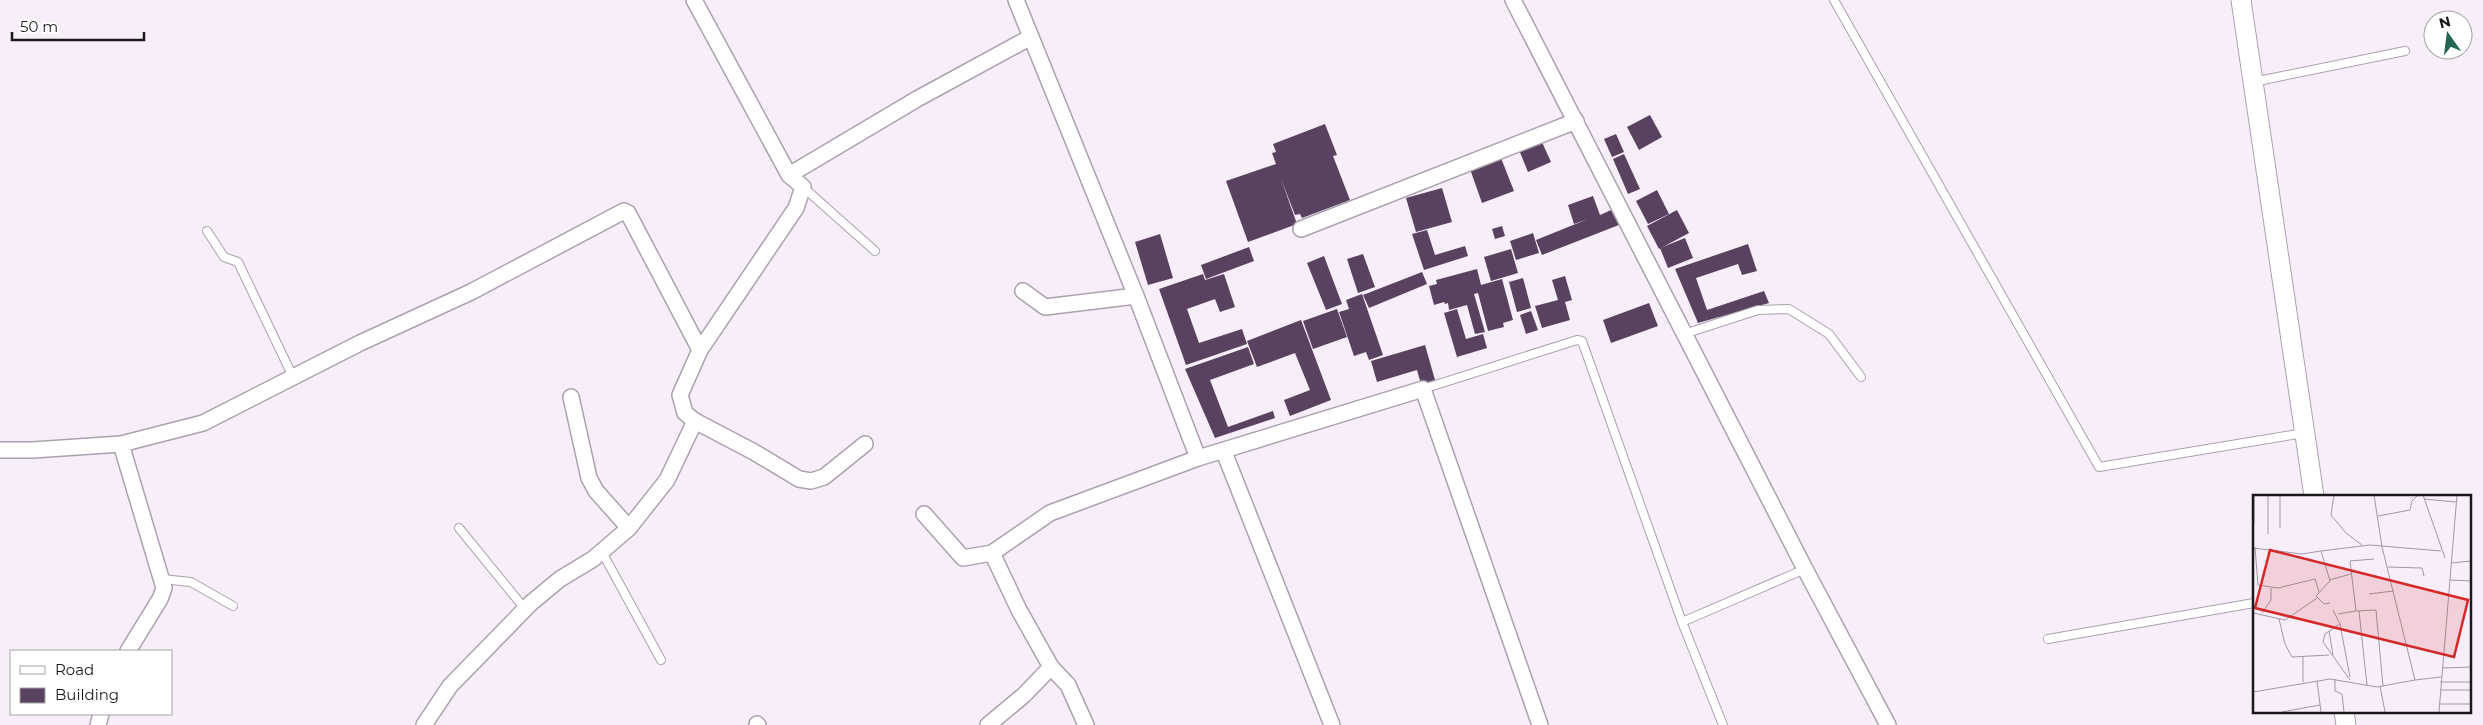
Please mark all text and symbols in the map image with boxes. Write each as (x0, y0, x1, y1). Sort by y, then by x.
scale bar (12, 10, 145, 42)
north arrow (2423, 10, 2473, 60)
text: N (2437, 12, 2453, 32)
text: 50 m (20, 17, 58, 36)
inset map (2253, 495, 2470, 712)
legend (10, 650, 172, 715)
text: Road (55, 660, 94, 679)
text: Building (55, 685, 119, 704)

